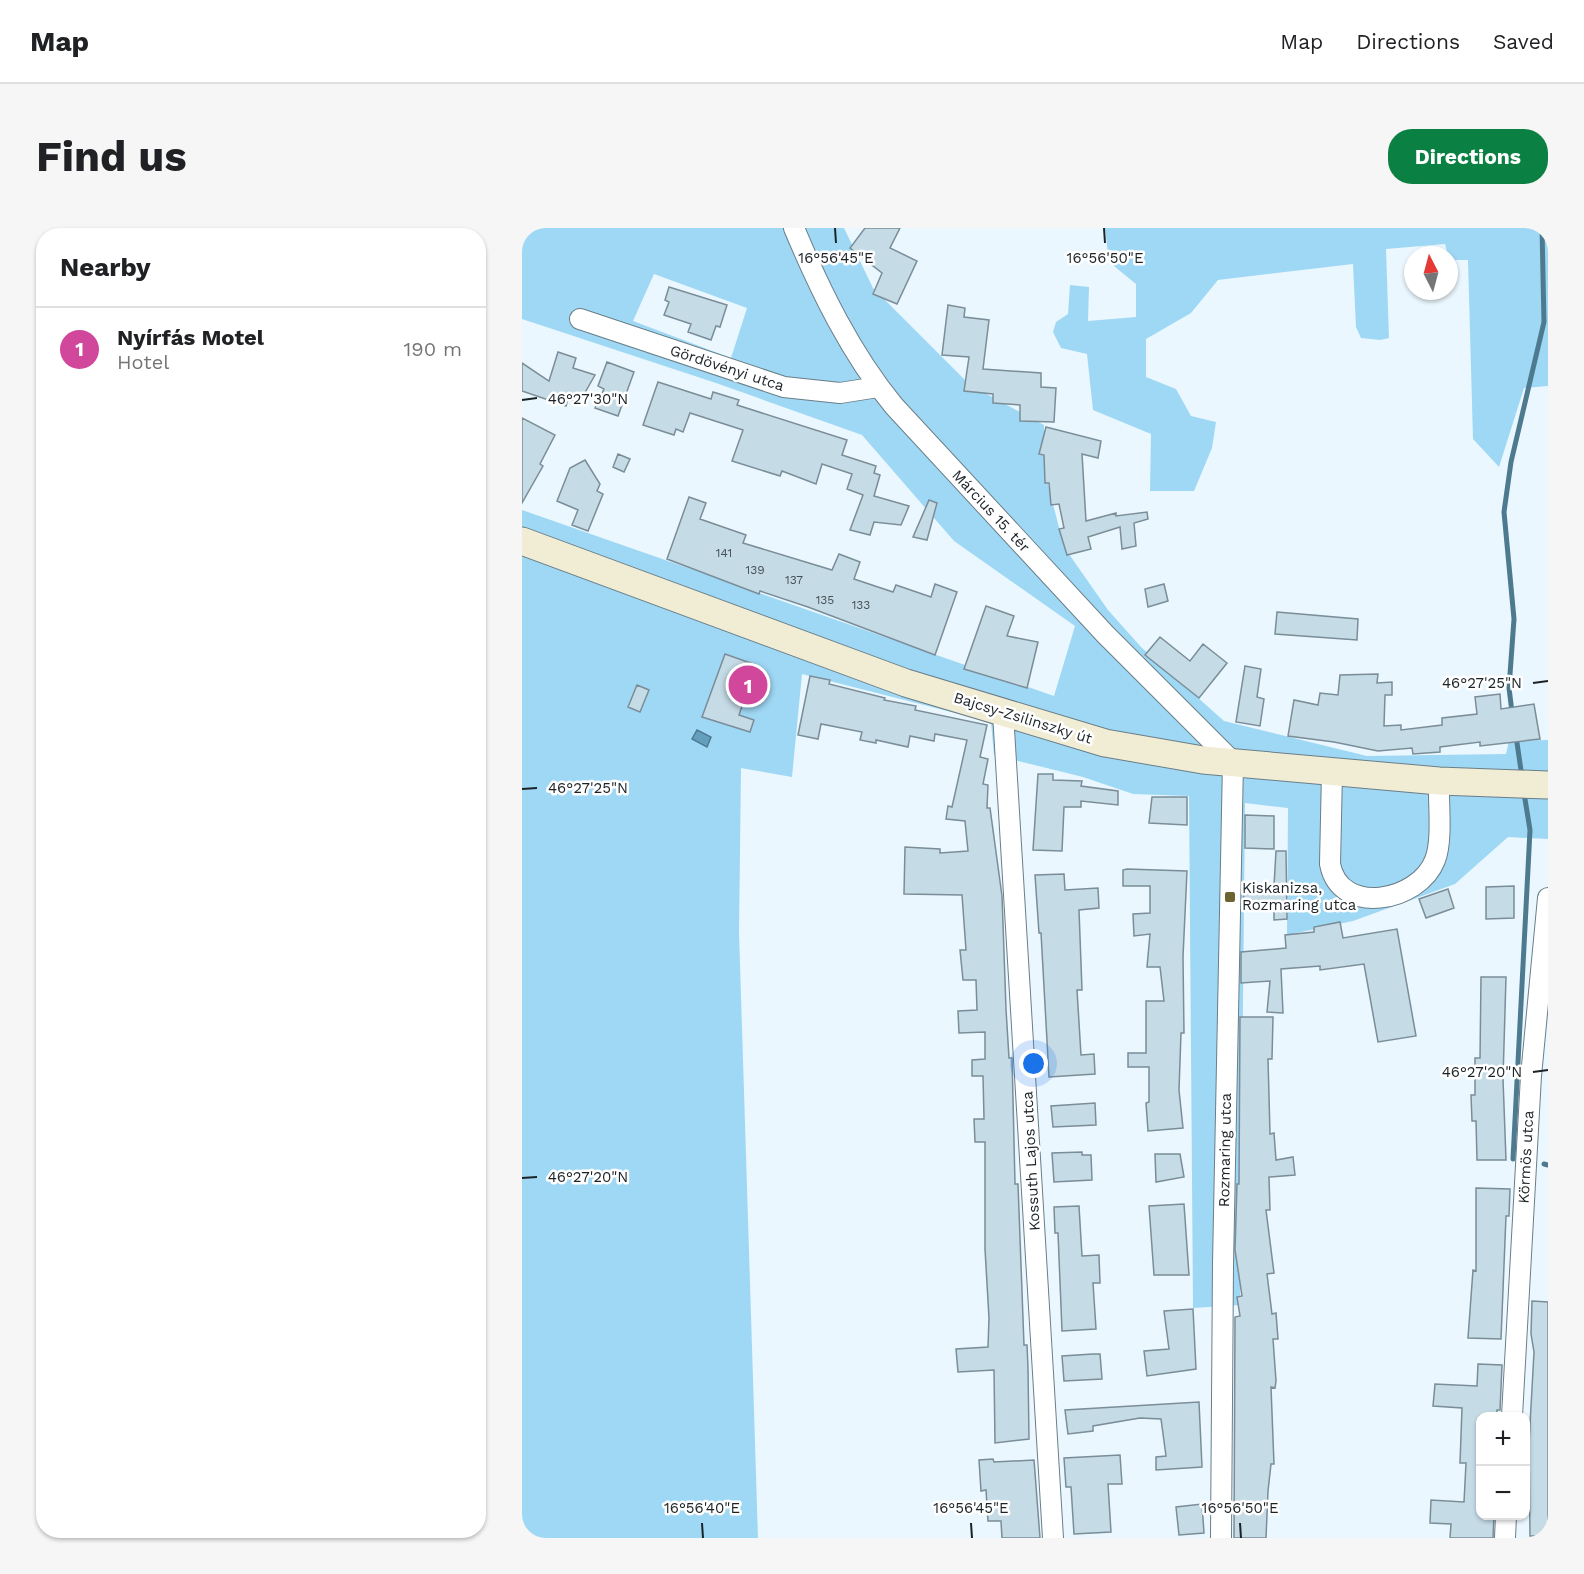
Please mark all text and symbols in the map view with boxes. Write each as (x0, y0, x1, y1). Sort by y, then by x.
text: Map (30, 25, 89, 58)
text: Map (1280, 29, 1323, 54)
text: Directions (1356, 29, 1460, 54)
text: Saved (1493, 29, 1554, 54)
button: Directions (1388, 129, 1548, 184)
text: Find us (36, 132, 187, 181)
north arrow (1404, 246, 1458, 300)
text: 16°56'45"E (798, 249, 874, 267)
text: 16°56'50"E (1067, 249, 1143, 267)
text: Nearby (60, 252, 151, 282)
text: Nyírfás Motel (117, 325, 264, 350)
text: 1 (75, 337, 84, 361)
text: 190 m (404, 337, 462, 361)
street label: Gördövényi utca (668, 341, 787, 395)
text: Hotel (117, 350, 169, 374)
text: 46°27'30"N (548, 390, 628, 408)
street label: Március 15. tér (948, 466, 1034, 556)
house number: 141 (716, 546, 732, 560)
house number: 139 (745, 563, 765, 577)
house number: 137 (785, 573, 803, 587)
house number: 135 (816, 593, 834, 607)
house number: 133 (852, 598, 870, 612)
pin: 1 (728, 662, 768, 708)
text: 46°27'25"N (1442, 674, 1522, 692)
street label: Bajcsy-Zsilinszky út (952, 688, 1095, 748)
text: 46°27'25"N (548, 779, 628, 797)
place label: Kiskanizsa, Rozmaring utca (1242, 879, 1357, 914)
marker: Kiskanizsa, Rozmaring utca (1223, 890, 1237, 904)
your location (1019, 1049, 1048, 1078)
text: 46°27'20"N (1442, 1063, 1522, 1081)
street label: Kossuth Lajos utca (1018, 1090, 1044, 1231)
street label: Rozmaring utca (1215, 1092, 1235, 1207)
street label: Körmös utca (1515, 1110, 1537, 1204)
text: 46°27'20"N (548, 1168, 628, 1186)
map controls (1476, 1412, 1530, 1520)
button: + (1476, 1412, 1530, 1466)
button: − (1476, 1466, 1530, 1520)
text: 16°56'40"E (664, 1499, 740, 1517)
text: 16°56'45"E (933, 1499, 1009, 1517)
text: 16°56'50"E (1202, 1499, 1278, 1517)

